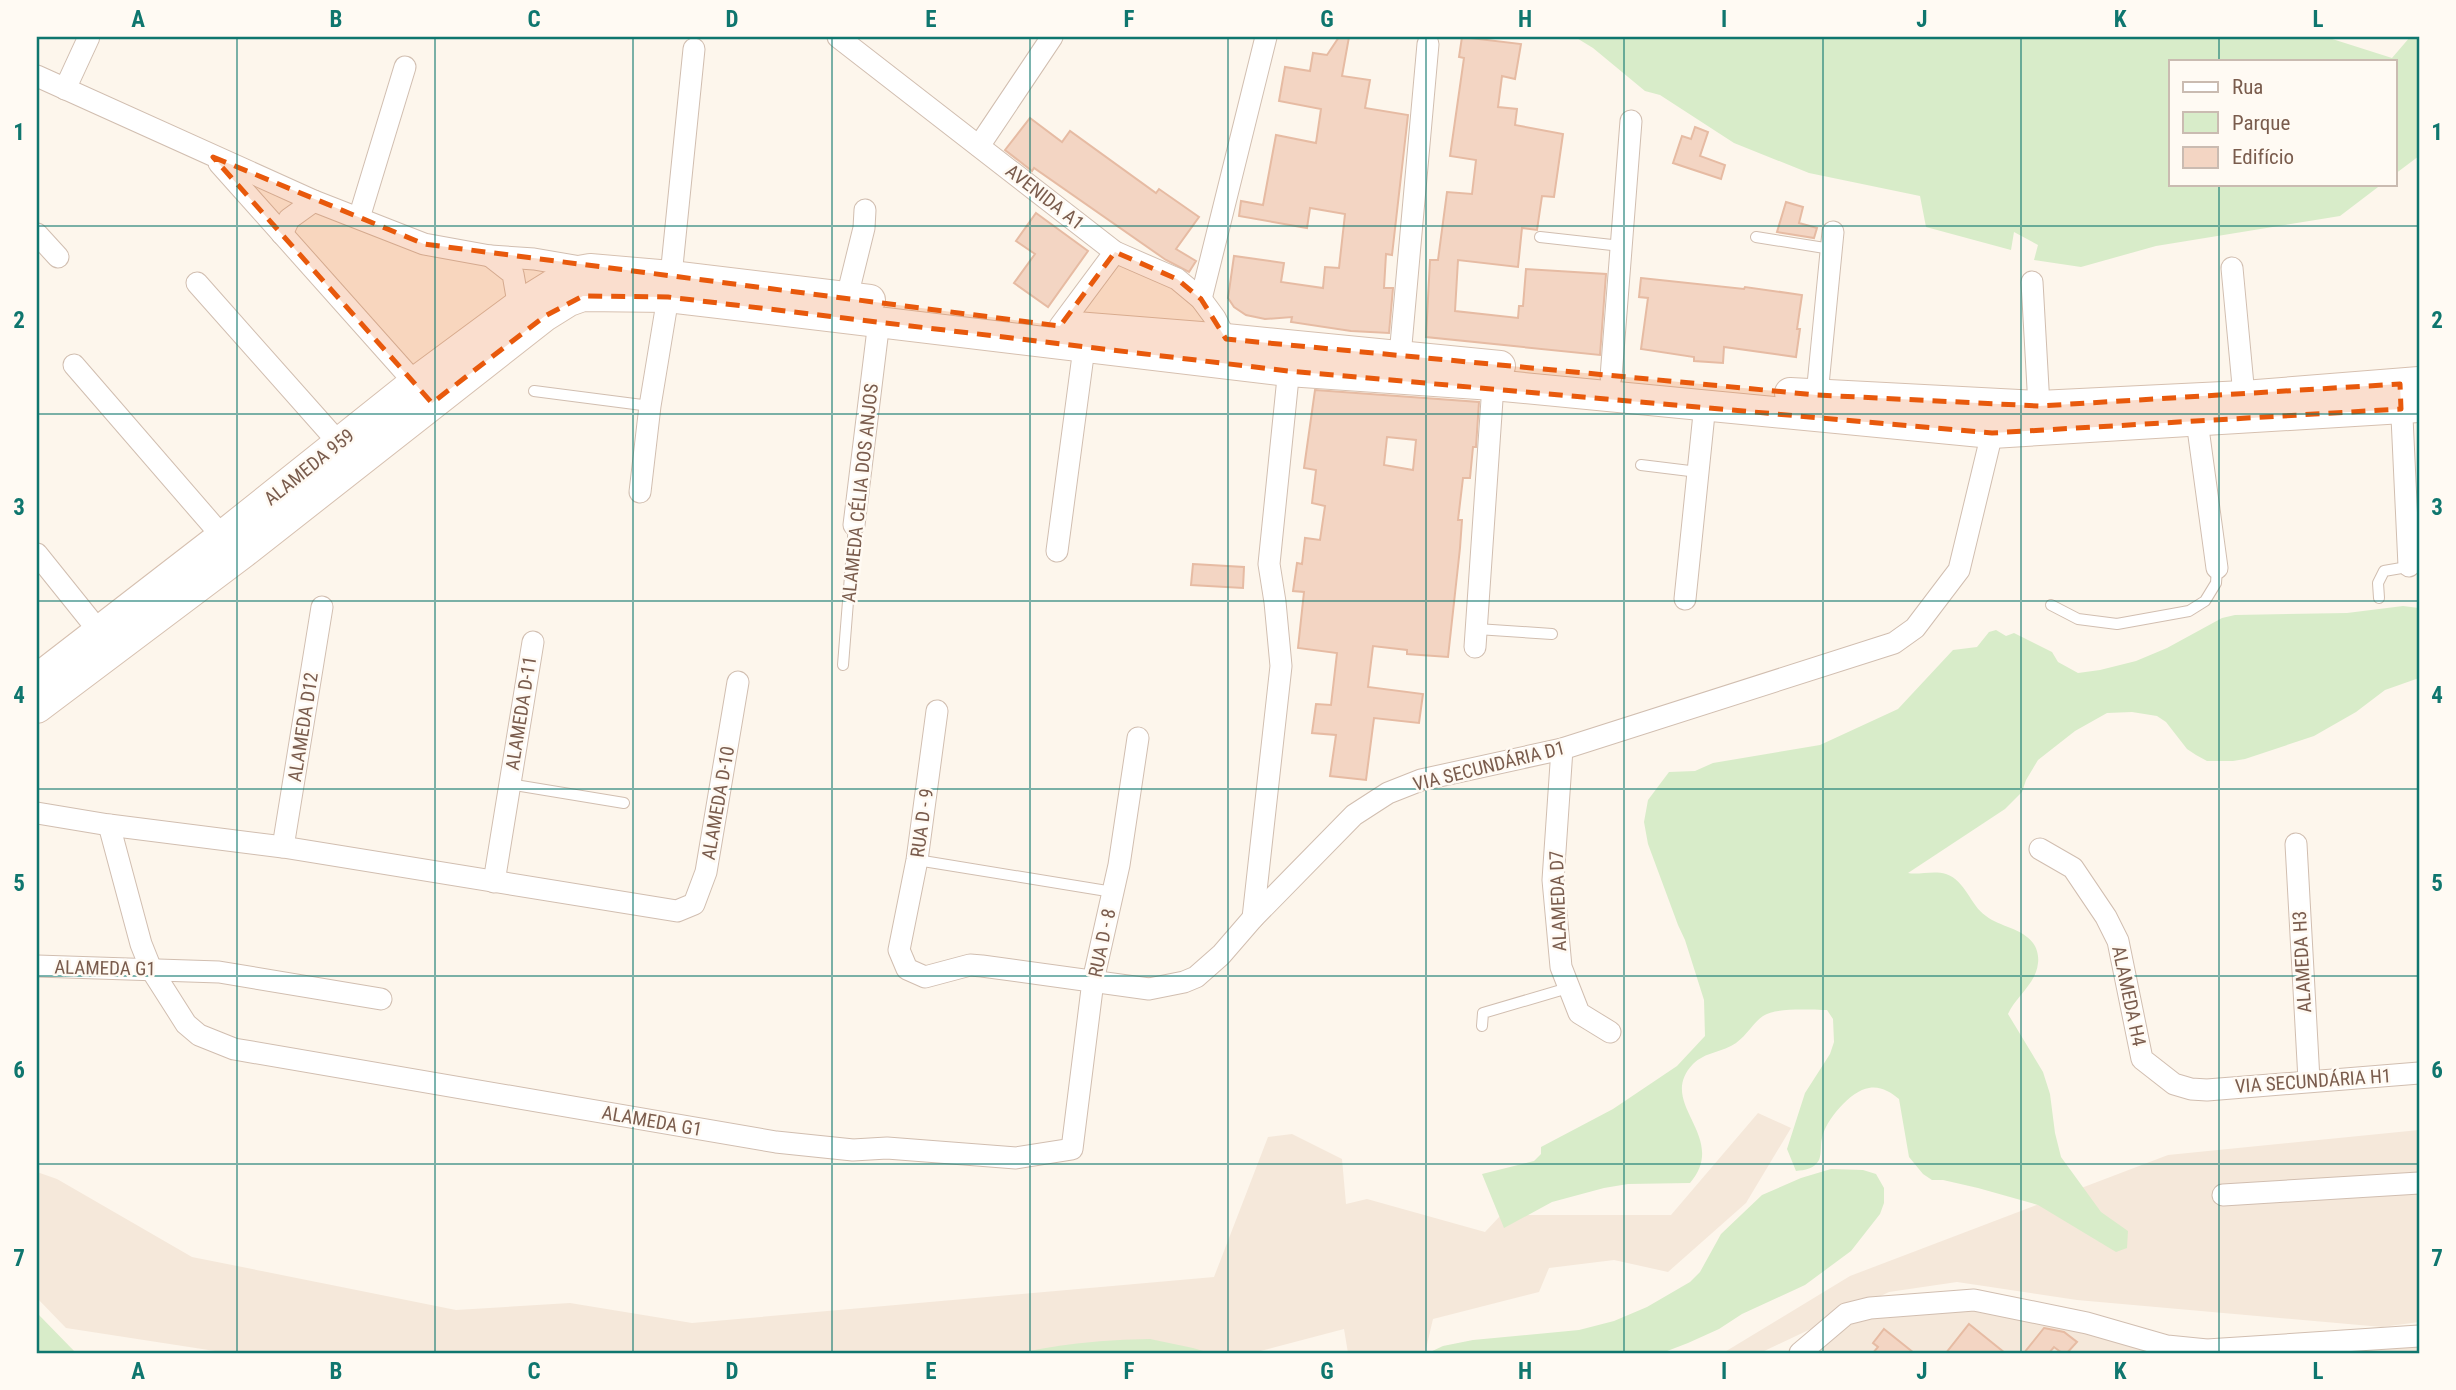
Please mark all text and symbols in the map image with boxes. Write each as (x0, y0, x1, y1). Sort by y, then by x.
text: A (131, 6, 145, 33)
text: B (330, 6, 342, 33)
text: C (527, 6, 541, 33)
text: D (726, 6, 739, 33)
text: E (925, 6, 937, 33)
text: F (1124, 6, 1135, 33)
text: G (1320, 6, 1334, 33)
text: H (1518, 6, 1532, 33)
text: I (1721, 6, 1727, 33)
text: J (1916, 6, 1928, 33)
text: K (2114, 6, 2127, 33)
text: L (2312, 6, 2324, 33)
legend (2169, 60, 2396, 186)
text: Rua (2232, 75, 2263, 99)
text: Parque (2232, 111, 2290, 135)
text: 1 (13, 119, 25, 146)
text: 1 (2431, 119, 2443, 146)
text: Edifício (2232, 145, 2294, 169)
street label: AVENIDA A1 (1001, 159, 1089, 235)
text: 2 (13, 307, 25, 334)
text: 2 (2431, 307, 2443, 334)
street label: ALAMEDA CÉLIA DOS ANJOS (837, 382, 883, 604)
street label: ALAMEDA 959 (259, 424, 359, 510)
text: 3 (13, 494, 25, 521)
text: 3 (2431, 494, 2443, 521)
street label: ALAMEDA D-11 (501, 654, 541, 772)
street label: ALAMEDA D12 (283, 671, 323, 783)
text: 4 (13, 682, 25, 709)
text: 4 (2431, 682, 2443, 709)
street label: VIA SECUNDÁRIA D1 (1411, 736, 1567, 796)
street label: ALAMEDA D-10 (697, 744, 739, 862)
street label: RUA D - 9 (906, 787, 938, 859)
street label: ALAMEDA D7 (1545, 850, 1571, 952)
text: 5 (13, 870, 25, 897)
text: 5 (2431, 870, 2443, 897)
street label: RUA D - 8 (1084, 907, 1120, 979)
street label: ALAMEDA H3 (2288, 910, 2316, 1014)
street label: ALAMEDA H4 (2107, 944, 2151, 1048)
street label: ALAMEDA G1 (54, 956, 156, 980)
text: 6 (13, 1057, 25, 1084)
text: 6 (2431, 1057, 2443, 1084)
street label: VIA SECUNDÁRIA H1 (2234, 1064, 2392, 1098)
street label: ALAMEDA G1 (600, 1101, 704, 1141)
text: 7 (13, 1245, 25, 1272)
text: 7 (2431, 1245, 2443, 1272)
text: A (131, 1358, 145, 1385)
text: B (330, 1358, 342, 1385)
text: C (527, 1358, 541, 1385)
text: D (726, 1358, 739, 1385)
text: E (925, 1358, 937, 1385)
text: F (1124, 1358, 1135, 1385)
text: G (1320, 1358, 1334, 1385)
text: H (1518, 1358, 1532, 1385)
text: I (1721, 1358, 1727, 1385)
text: J (1916, 1358, 1928, 1385)
text: K (2114, 1358, 2127, 1385)
text: L (2312, 1358, 2324, 1385)

